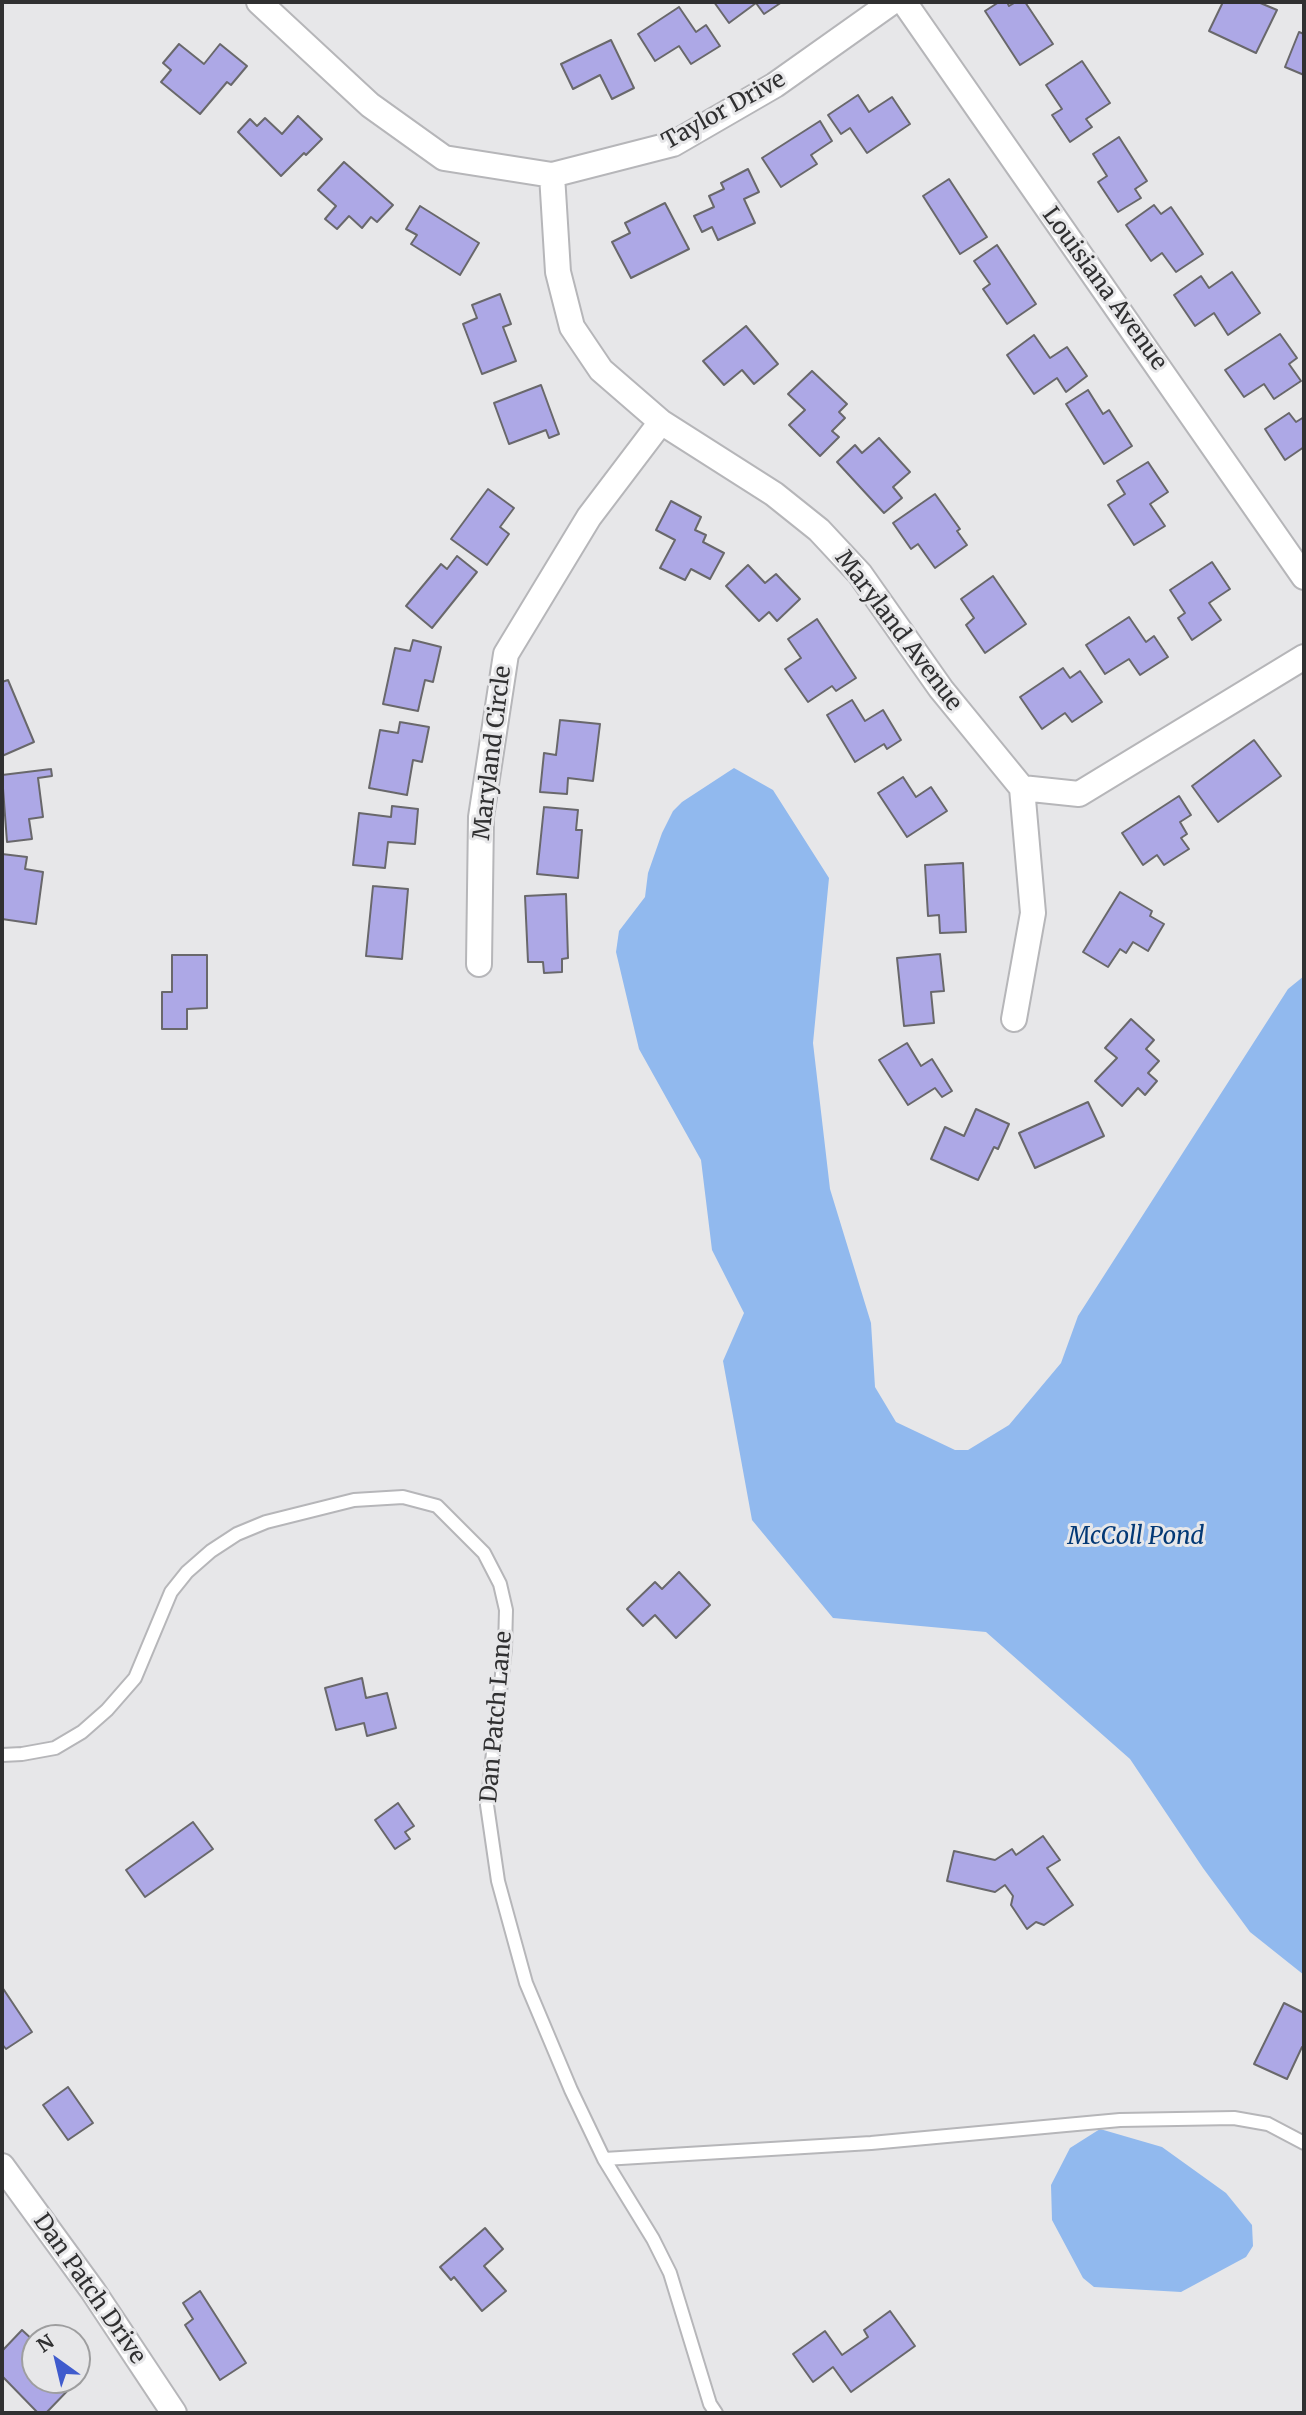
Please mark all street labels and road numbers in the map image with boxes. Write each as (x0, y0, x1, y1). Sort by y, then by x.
street label: Taylor Drive (658, 66, 790, 156)
street label: Louisiana Avenue (1036, 202, 1172, 376)
street label: Maryland Avenue (829, 545, 967, 717)
street label: Maryland Circle (469, 664, 517, 842)
street label: Dan Patch Lane (476, 1630, 518, 1804)
street label: Dan Patch Drive (27, 2209, 151, 2369)

